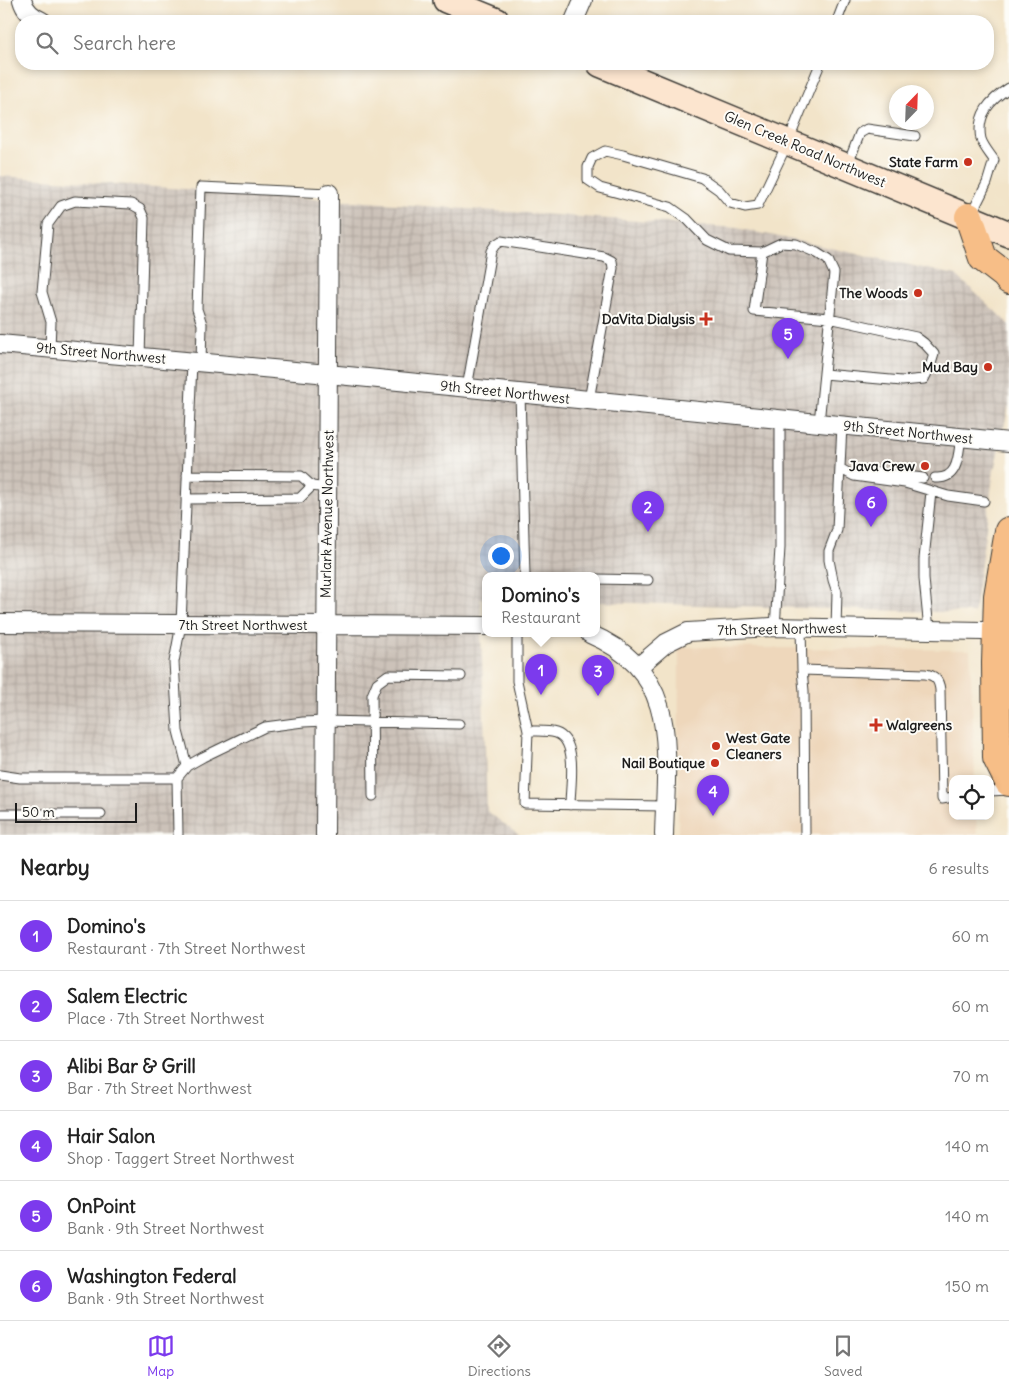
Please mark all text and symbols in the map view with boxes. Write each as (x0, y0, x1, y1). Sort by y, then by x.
search box (15, 15, 994, 70)
icon: search (33, 29, 61, 57)
text: Search here (73, 31, 176, 55)
north arrow (889, 85, 934, 130)
street label: Glen Creek Road Northwest (721, 107, 889, 191)
place label: State Farm (889, 153, 959, 171)
marker: State Farm (962, 156, 974, 168)
place label: The Woods (839, 284, 909, 302)
marker: The Woods (912, 287, 924, 299)
place label: DaVita Dialysis (602, 310, 696, 328)
marker: DaVita Dialysis (699, 312, 713, 326)
pin: 5 (772, 318, 804, 359)
street label: 9th Street Northwest (35, 338, 167, 368)
place label: Mud Bay (922, 358, 978, 376)
marker: Mud Bay (982, 361, 994, 373)
street label: 9th Street Northwest (439, 376, 571, 408)
street label: 9th Street Northwest (842, 416, 974, 448)
street label: Murlark Avenue Northwest (317, 429, 337, 598)
place label: Java Crew (849, 457, 915, 475)
marker: Java Crew (919, 460, 931, 472)
pin: 6 (855, 486, 887, 527)
pin: 2 (632, 491, 664, 532)
your location (488, 543, 514, 569)
popup (482, 572, 600, 637)
text: Domino's (501, 583, 580, 607)
text: Restaurant (501, 607, 581, 627)
street label: 7th Street Northwest (178, 616, 308, 634)
street label: 7th Street Northwest (717, 619, 847, 639)
pin: 1 (525, 654, 557, 695)
pin: 3 (582, 655, 614, 696)
place label: Walgreens (886, 716, 953, 734)
marker: Walgreens (870, 719, 882, 731)
place label: West Gate Cleaners (726, 729, 791, 763)
marker: West Gate Cleaners (710, 740, 722, 752)
place label: Nail Boutique (621, 754, 705, 772)
marker: Nail Boutique (709, 757, 721, 769)
pin: 4 (697, 775, 729, 816)
map controls (949, 775, 994, 820)
button: locate (949, 775, 994, 820)
scale bar (15, 800, 138, 823)
text: 50 m (22, 803, 55, 821)
text: Nearby (20, 854, 90, 881)
text: 6 results (928, 858, 989, 878)
text: Domino's (67, 914, 146, 938)
text: 1 (33, 926, 39, 946)
text: 60 m (951, 926, 989, 946)
text: Restaurant · 7th Street Northwest (67, 938, 305, 958)
text: Salem Electric (67, 984, 188, 1008)
text: 2 (32, 996, 40, 1016)
text: 60 m (951, 996, 989, 1016)
text: Place · 7th Street Northwest (67, 1008, 265, 1028)
text: Alibi Bar & Grill (67, 1054, 196, 1078)
text: 3 (31, 1066, 41, 1086)
text: 70 m (953, 1066, 989, 1086)
text: Bar · 7th Street Northwest (67, 1078, 252, 1098)
text: Hair Salon (67, 1124, 155, 1148)
text: 4 (31, 1136, 41, 1156)
text: 140 m (945, 1136, 989, 1156)
text: Shop · Taggert Street Northwest (67, 1148, 294, 1168)
text: OnPoint (67, 1194, 136, 1218)
text: 5 (31, 1206, 41, 1226)
text: 140 m (945, 1206, 989, 1226)
text: Bank · 9th Street Northwest (67, 1218, 264, 1238)
text: Washington Federal (67, 1264, 236, 1288)
text: 6 (31, 1276, 41, 1296)
text: 150 m (945, 1276, 989, 1296)
text: Bank · 9th Street Northwest (67, 1288, 264, 1308)
tab: Map (147, 1332, 175, 1380)
tab: Directions (468, 1332, 531, 1380)
tab: Saved (824, 1332, 862, 1380)

